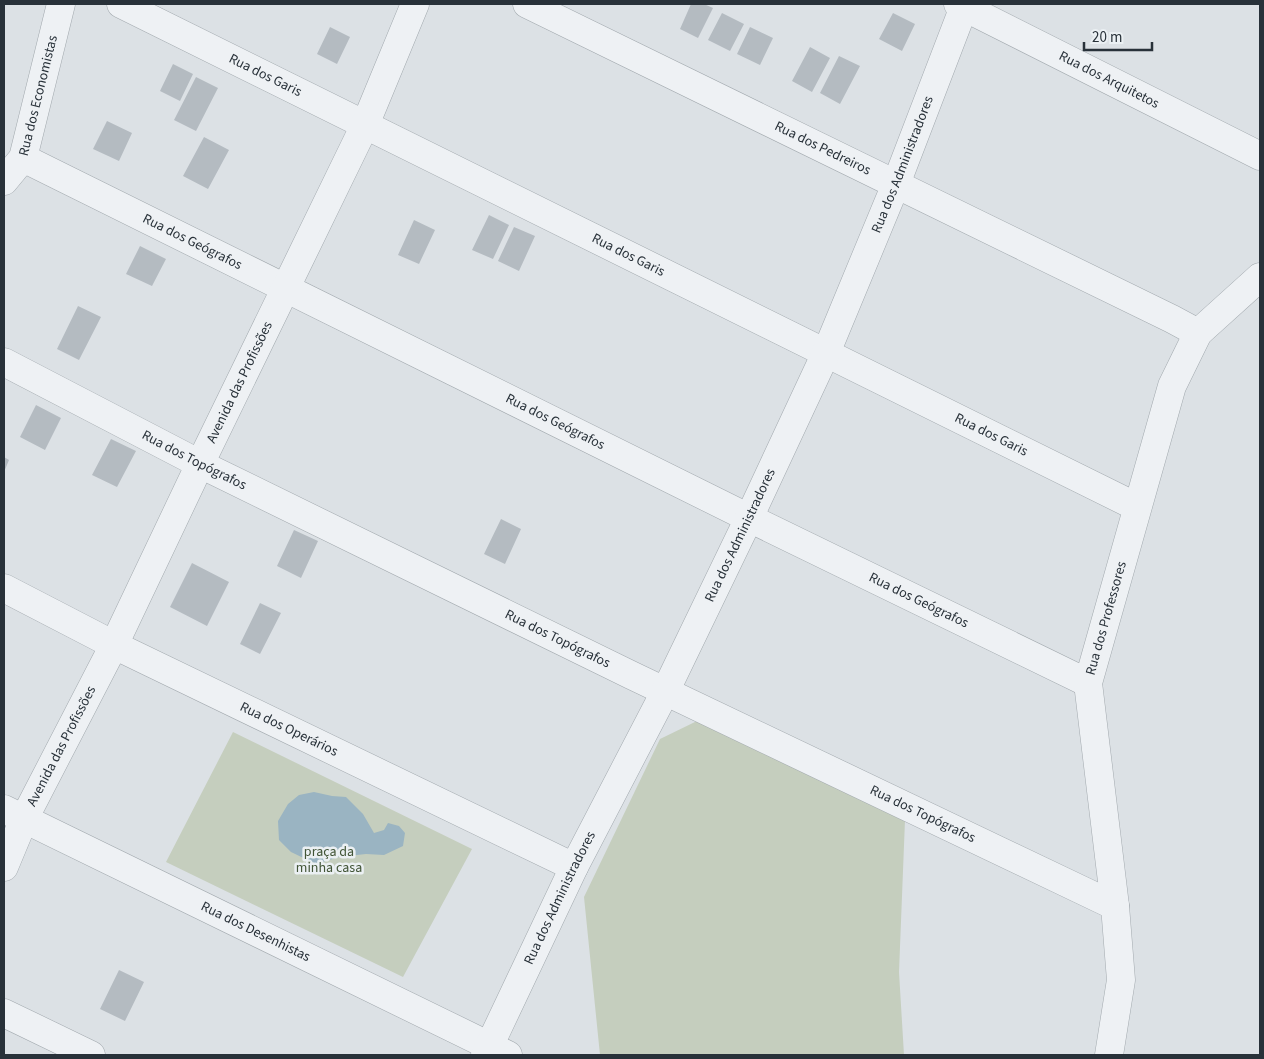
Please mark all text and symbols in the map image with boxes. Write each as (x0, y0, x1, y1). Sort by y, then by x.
scale bar (1084, 20, 1152, 52)
text: 20 m (1092, 27, 1122, 48)
street label: Rua dos Economistas (14, 33, 63, 158)
street label: Rua dos Arquitetos (1055, 46, 1163, 114)
street label: Rua dos Garis (225, 49, 305, 102)
street label: Rua dos Administradores (867, 93, 939, 236)
street label: Rua dos Pedreiros (771, 116, 874, 180)
street label: Rua dos Geógrafos (139, 209, 246, 275)
street label: Rua dos Garis (588, 229, 668, 282)
street label: Avenida das Profissões (202, 318, 278, 447)
street label: Rua dos Geógrafos (502, 389, 608, 455)
street label: Rua dos Garis (951, 408, 1031, 461)
street label: Rua dos Topógrafos (138, 425, 250, 495)
street label: Rua dos Administradores (700, 465, 781, 606)
street label: Rua dos Professores (1081, 559, 1132, 678)
street label: Rua dos Geógrafos (865, 568, 972, 633)
street label: Rua dos Topógrafos (501, 605, 614, 673)
street label: Avenida das Profissões (22, 682, 101, 810)
street label: Rua dos Operários (236, 697, 341, 762)
street label: Rua dos Topógrafos (866, 780, 979, 848)
street label: Rua dos Administradores (519, 828, 601, 968)
park label: praça da minha casa (296, 842, 362, 878)
street label: Rua dos Desenhistas (197, 897, 314, 967)

